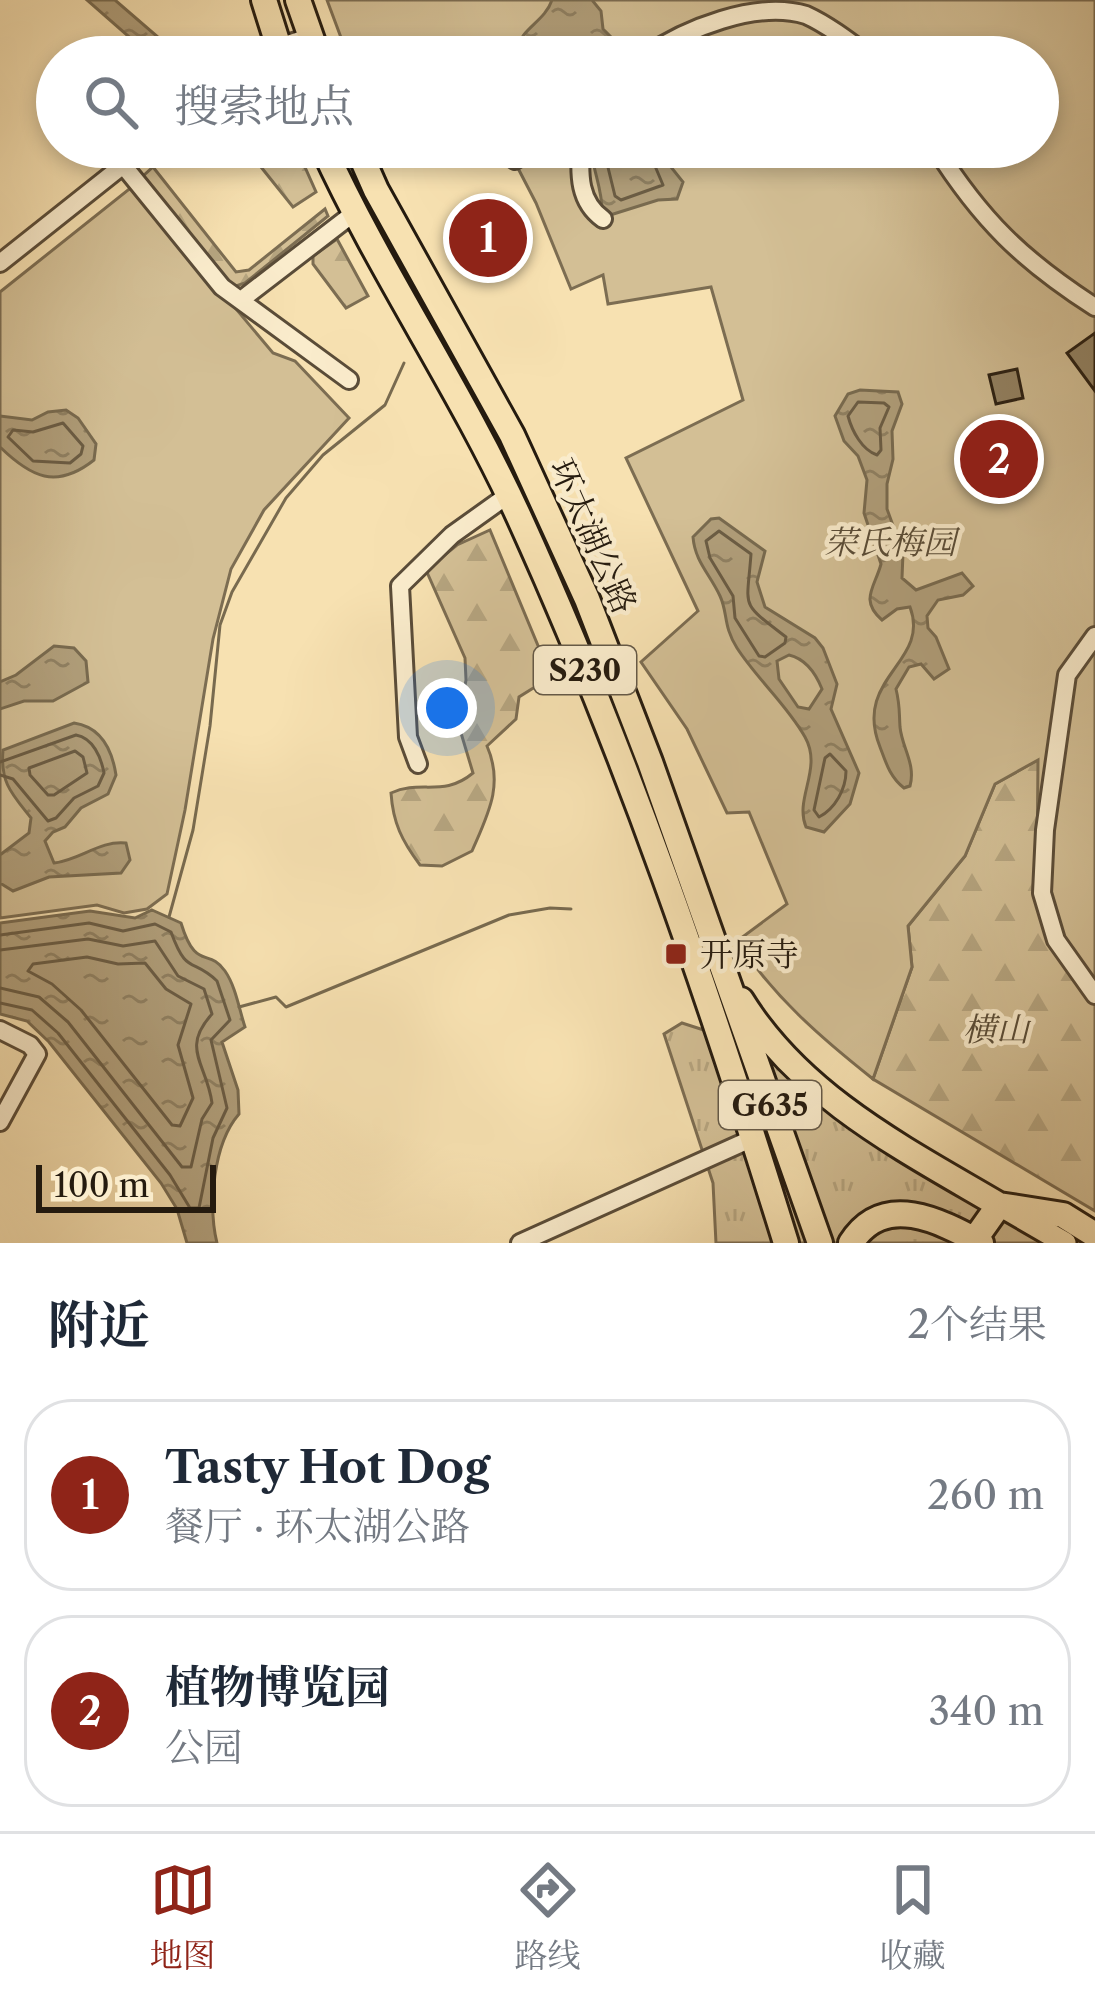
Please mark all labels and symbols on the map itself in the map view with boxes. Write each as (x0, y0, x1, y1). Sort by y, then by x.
pin: 1 (449, 193, 527, 283)
pin: 2 (960, 414, 1038, 504)
street label: 环太湖公路 (541, 452, 645, 620)
park label: 荣氏梅园 (824, 522, 961, 563)
road number: S230 (534, 646, 636, 694)
your location (417, 678, 477, 738)
place label: 开原寺 (700, 934, 799, 975)
marker: 开原寺 (663, 941, 689, 967)
park label: 横山 (963, 1009, 1032, 1050)
road number: G635 (719, 1081, 821, 1129)
scale bar (36, 1159, 216, 1212)

